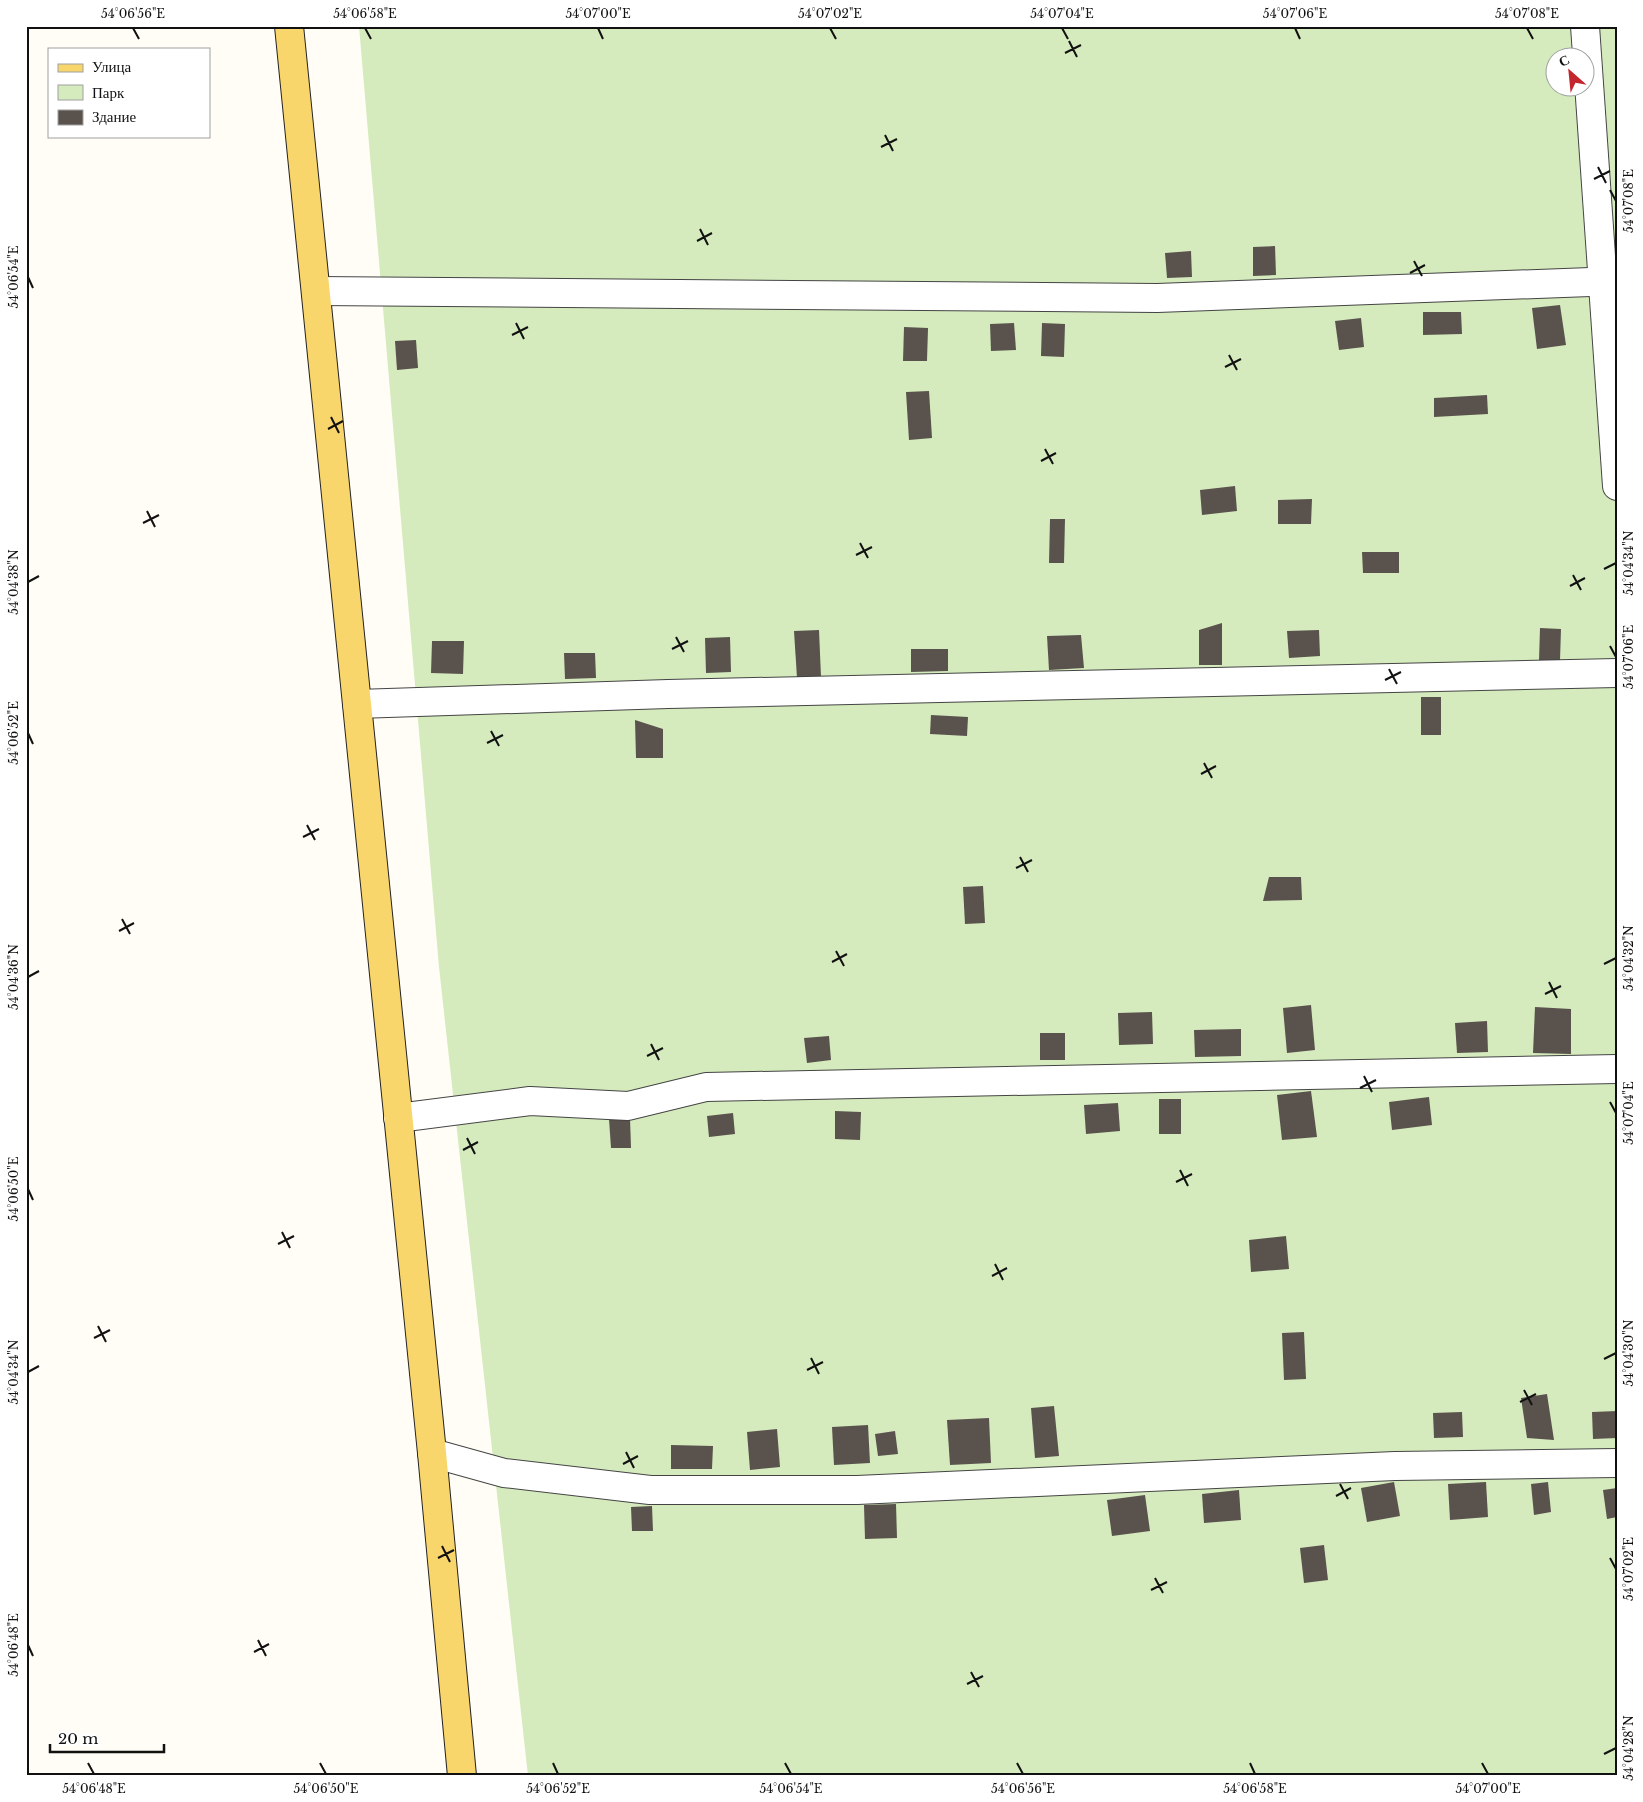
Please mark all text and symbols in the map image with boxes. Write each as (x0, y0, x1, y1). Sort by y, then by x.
text: 54°06'56"E (101, 6, 165, 21)
text: 54°06'58"E (333, 6, 397, 21)
text: 54°07'00"E (565, 6, 631, 21)
text: 54°07'02"E (798, 6, 862, 21)
text: 54°07'04"E (1030, 6, 1094, 21)
text: 54°07'06"E (1263, 6, 1327, 21)
text: 54°07'08"E (1495, 6, 1559, 21)
legend (48, 48, 210, 138)
north arrow (1546, 48, 1596, 98)
text: С (1556, 50, 1573, 71)
text: Улица (92, 57, 131, 76)
text: Парк (92, 83, 125, 102)
text: Здание (92, 107, 136, 126)
text: 54°07'08"E (1621, 169, 1636, 233)
text: 54°06'54"E (6, 245, 21, 309)
text: 54°04'34"N (1621, 530, 1636, 596)
text: 54°04'38"N (6, 549, 21, 615)
text: 54°07'06"E (1621, 625, 1636, 689)
text: 54°06'52"E (6, 701, 21, 765)
text: 54°04'32"N (1621, 925, 1636, 991)
text: 54°04'36"N (6, 944, 21, 1010)
text: 54°07'04"E (1621, 1081, 1636, 1145)
text: 54°06'50"E (6, 1156, 21, 1221)
text: 54°04'30"N (1621, 1319, 1636, 1386)
text: 54°04'34"N (6, 1339, 21, 1405)
text: 54°07'02"E (1621, 1537, 1636, 1601)
text: 54°06'48"E (6, 1613, 21, 1677)
text: 54°04'28"N (1621, 1715, 1636, 1781)
scale bar (50, 1722, 164, 1754)
text: 20 m (58, 1729, 98, 1748)
text: 54°06'48"E (62, 1781, 126, 1796)
text: 54°06'50"E (294, 1781, 359, 1796)
text: 54°06'52"E (526, 1781, 590, 1796)
text: 54°06'54"E (759, 1781, 823, 1796)
text: 54°06'56"E (991, 1781, 1055, 1796)
text: 54°06'58"E (1223, 1781, 1287, 1796)
text: 54°07'00"E (1455, 1781, 1521, 1796)

